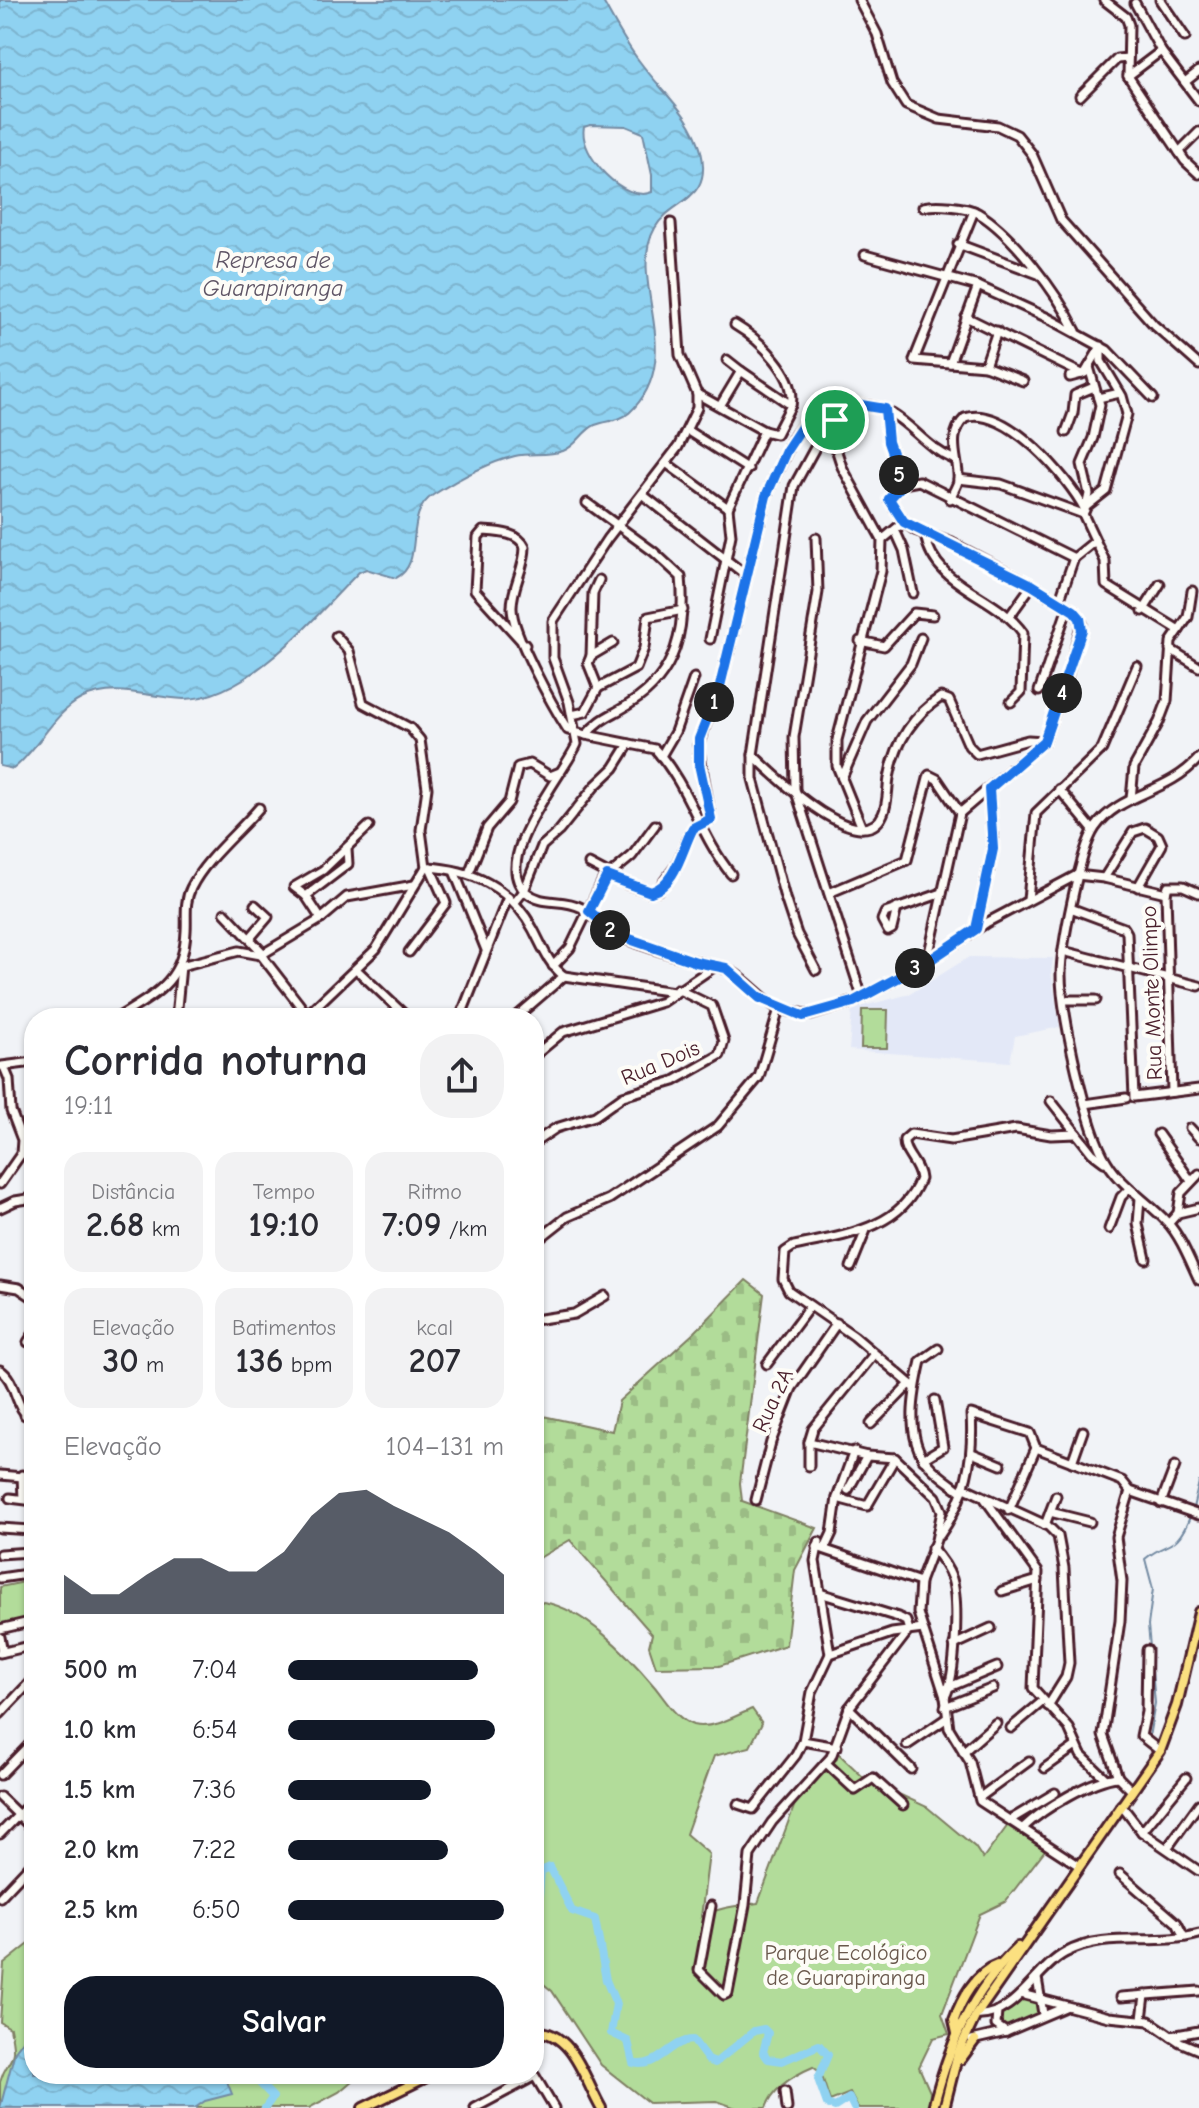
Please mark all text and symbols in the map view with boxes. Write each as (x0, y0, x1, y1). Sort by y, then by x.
water label: Represa de Guarapiranga (203, 246, 343, 302)
pin (801, 386, 869, 454)
icon: arrive (813, 398, 857, 442)
pin: 5 (879, 455, 919, 495)
text: 5 (893, 462, 905, 488)
pin: 4 (1042, 673, 1082, 713)
text: 4 (1057, 680, 1067, 706)
pin: 1 (694, 682, 734, 722)
text: 1 (710, 689, 718, 715)
street label: Rua Monte Olimpo (1136, 905, 1168, 1081)
pin: 2 (590, 910, 630, 950)
text: 2 (605, 917, 615, 943)
pin: 3 (895, 948, 935, 988)
text: 3 (910, 955, 920, 981)
button: share (420, 1034, 504, 1118)
text: Corrida noturna (64, 1035, 368, 1086)
street label: Rua Dois (617, 1035, 704, 1091)
text: 19:11 (64, 1091, 113, 1121)
text: Distância (91, 1179, 175, 1205)
text: Tempo (253, 1179, 315, 1205)
text: Ritmo (408, 1179, 462, 1205)
text: 2.68 (86, 1205, 144, 1245)
text: 19:10 (248, 1205, 319, 1245)
text: 7:09 (382, 1205, 442, 1245)
text: km (144, 1216, 181, 1242)
text: /km (442, 1216, 487, 1242)
text: Elevação (92, 1315, 175, 1341)
text: Batimentos (232, 1315, 336, 1341)
text: kcal (416, 1315, 453, 1341)
text: 30 (102, 1341, 139, 1381)
text: 136 (236, 1341, 283, 1381)
text: 207 (409, 1341, 461, 1381)
text: m (139, 1352, 164, 1378)
text: bpm (283, 1352, 332, 1378)
street label: Rua 2A (747, 1364, 799, 1436)
text: Elevação (64, 1432, 162, 1462)
text: 104–131 m (386, 1432, 504, 1462)
text: 500 m (64, 1655, 138, 1685)
text: 7:04 (192, 1655, 237, 1685)
text: 1.0 km (64, 1715, 136, 1745)
text: 6:54 (192, 1715, 237, 1745)
text: 1.5 km (64, 1775, 135, 1805)
text: 7:36 (192, 1775, 236, 1805)
text: 2.0 km (64, 1835, 139, 1865)
text: 7:22 (192, 1835, 236, 1865)
text: 2.5 km (64, 1895, 138, 1925)
text: 6:50 (192, 1895, 241, 1925)
park label: Parque Ecológico de Guarapiranga (765, 1940, 927, 1991)
button: Salvar (64, 1976, 504, 2068)

